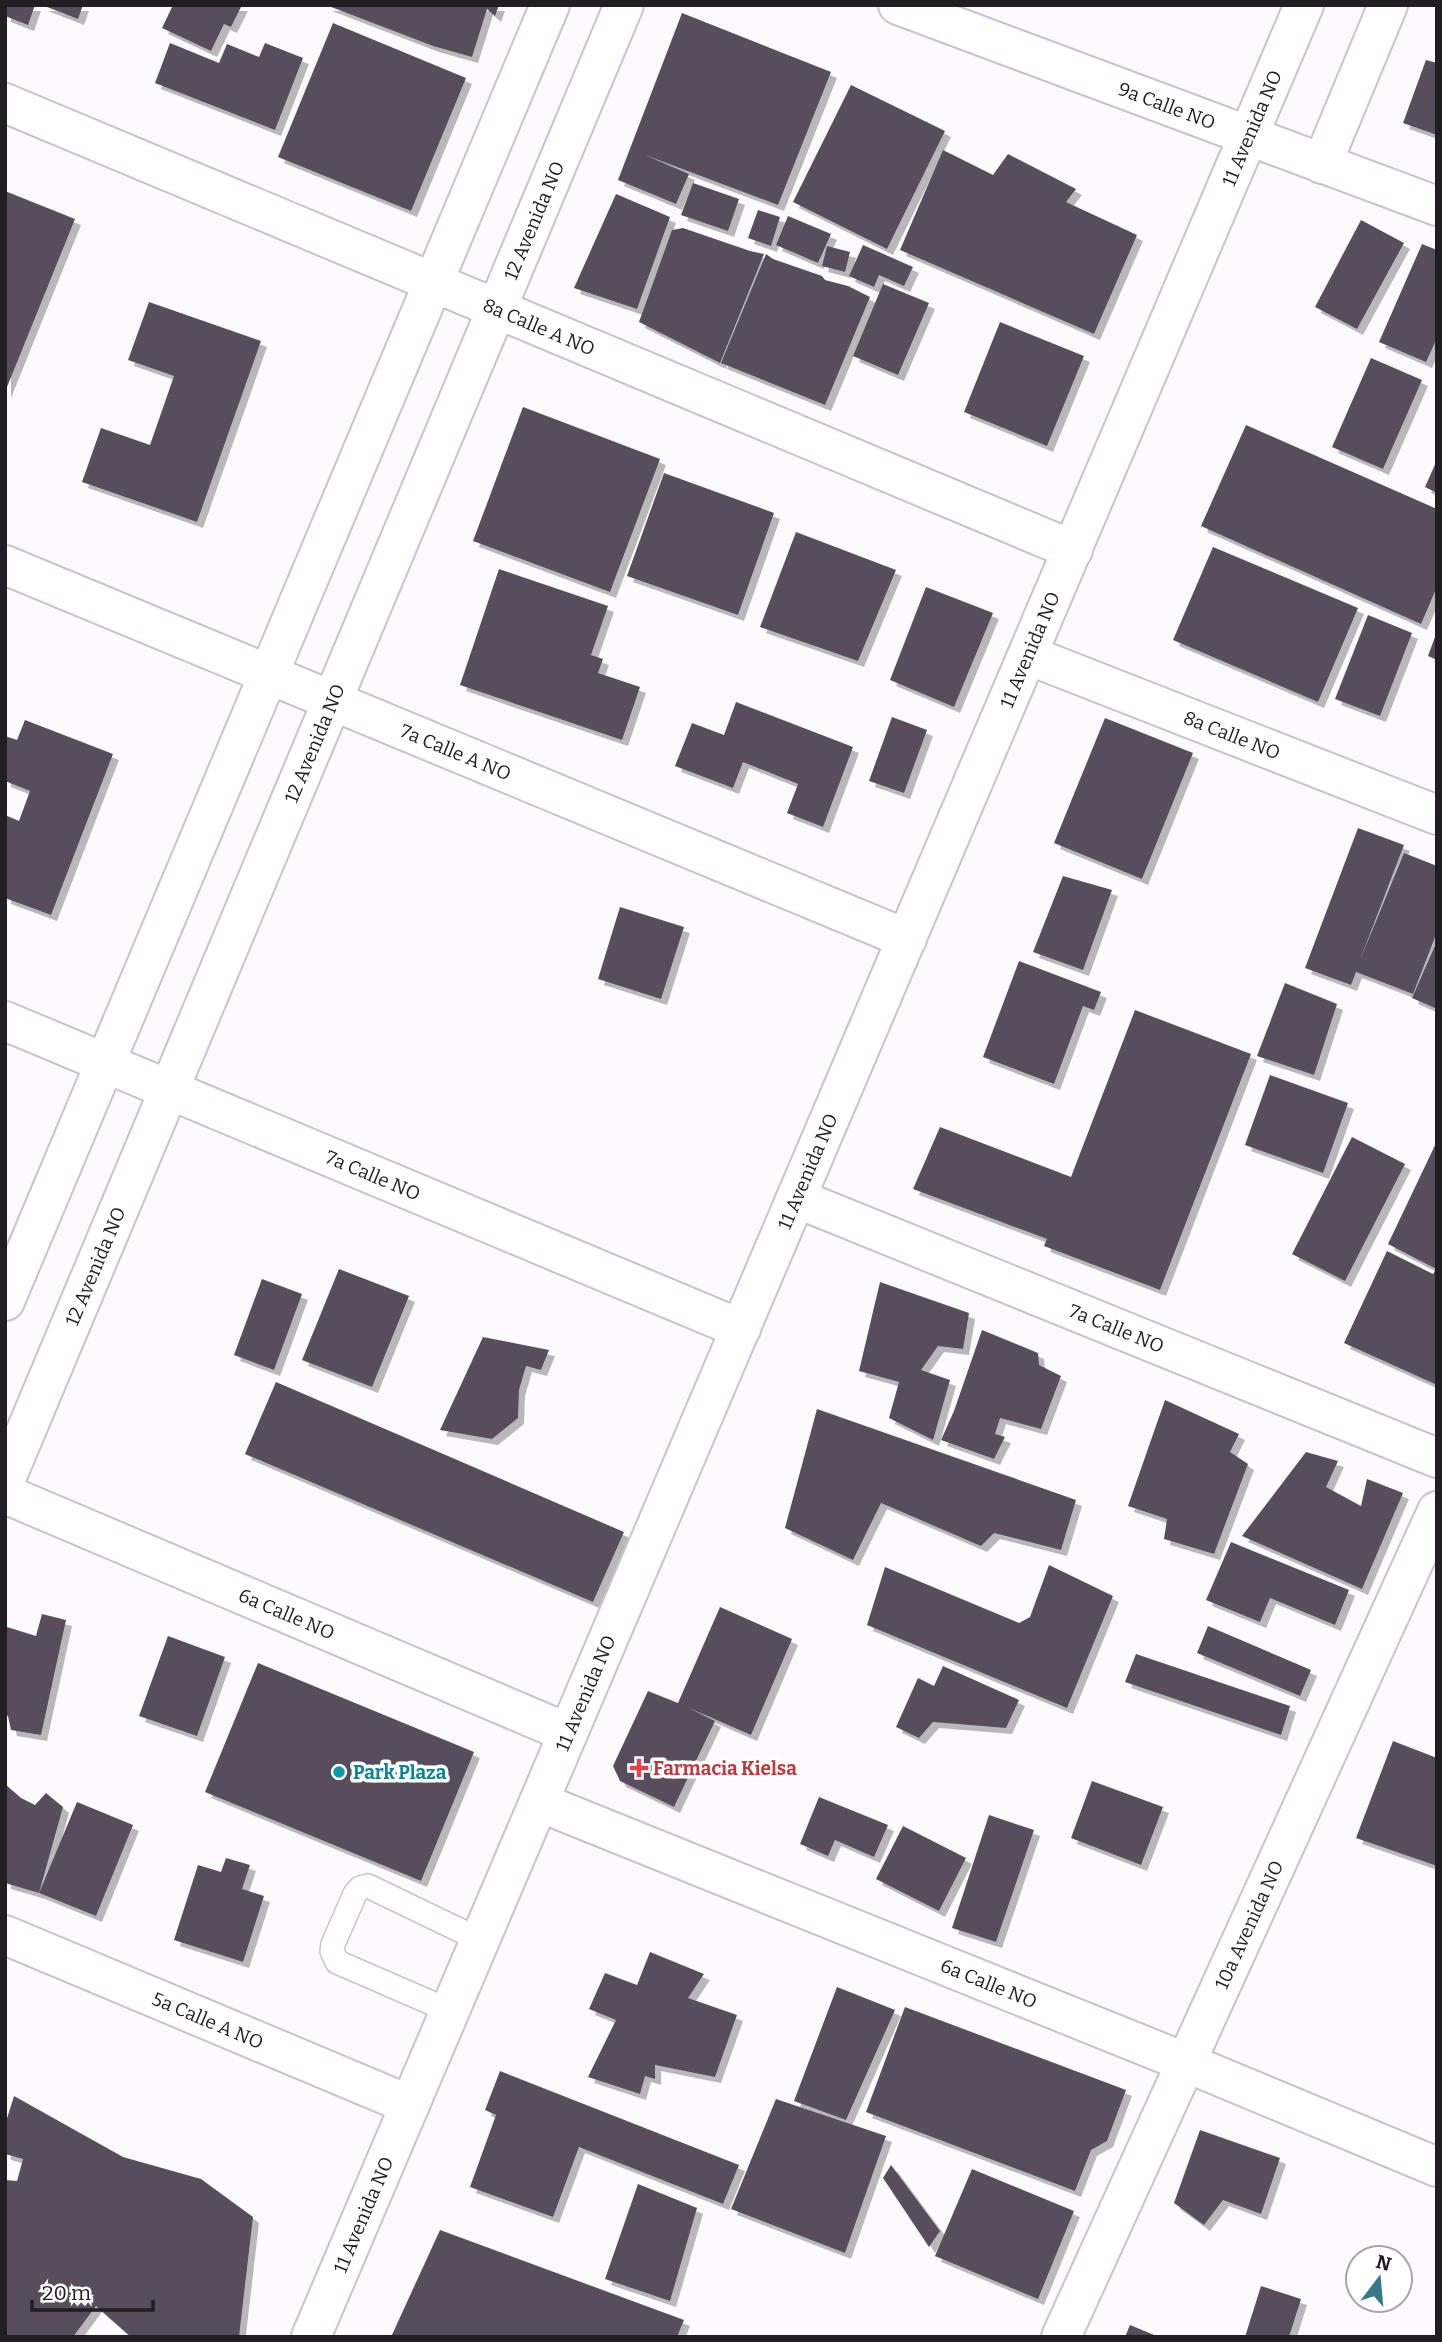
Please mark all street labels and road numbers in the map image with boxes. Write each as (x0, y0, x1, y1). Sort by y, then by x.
street label: 11 Avenida NO (1217, 66, 1287, 189)
street label: 9a Calle NO (1115, 77, 1219, 134)
street label: 12 Avenida NO (499, 158, 569, 283)
street label: 8a Calle A NO (480, 293, 599, 360)
street label: 11 Avenida NO (995, 588, 1064, 711)
street label: 12 Avenida NO (279, 680, 349, 806)
street label: 8a Calle NO (1180, 706, 1284, 764)
street label: 7a Calle A NO (397, 719, 515, 785)
street label: 11 Avenida NO (773, 1110, 842, 1233)
street label: 7a Calle NO (322, 1145, 424, 1205)
street label: 12 Avenida NO (60, 1203, 130, 1329)
street label: 7a Calle NO (1066, 1299, 1167, 1358)
street label: 6a Calle NO (235, 1583, 338, 1644)
street label: 11 Avenida NO (550, 1631, 620, 1755)
street label: 10a Avenida NO (1209, 1857, 1288, 1993)
street label: 6a Calle NO (937, 1953, 1041, 2013)
street label: 5a Calle A NO (149, 1987, 267, 2054)
street label: 11 Avenida NO (328, 2153, 398, 2276)

